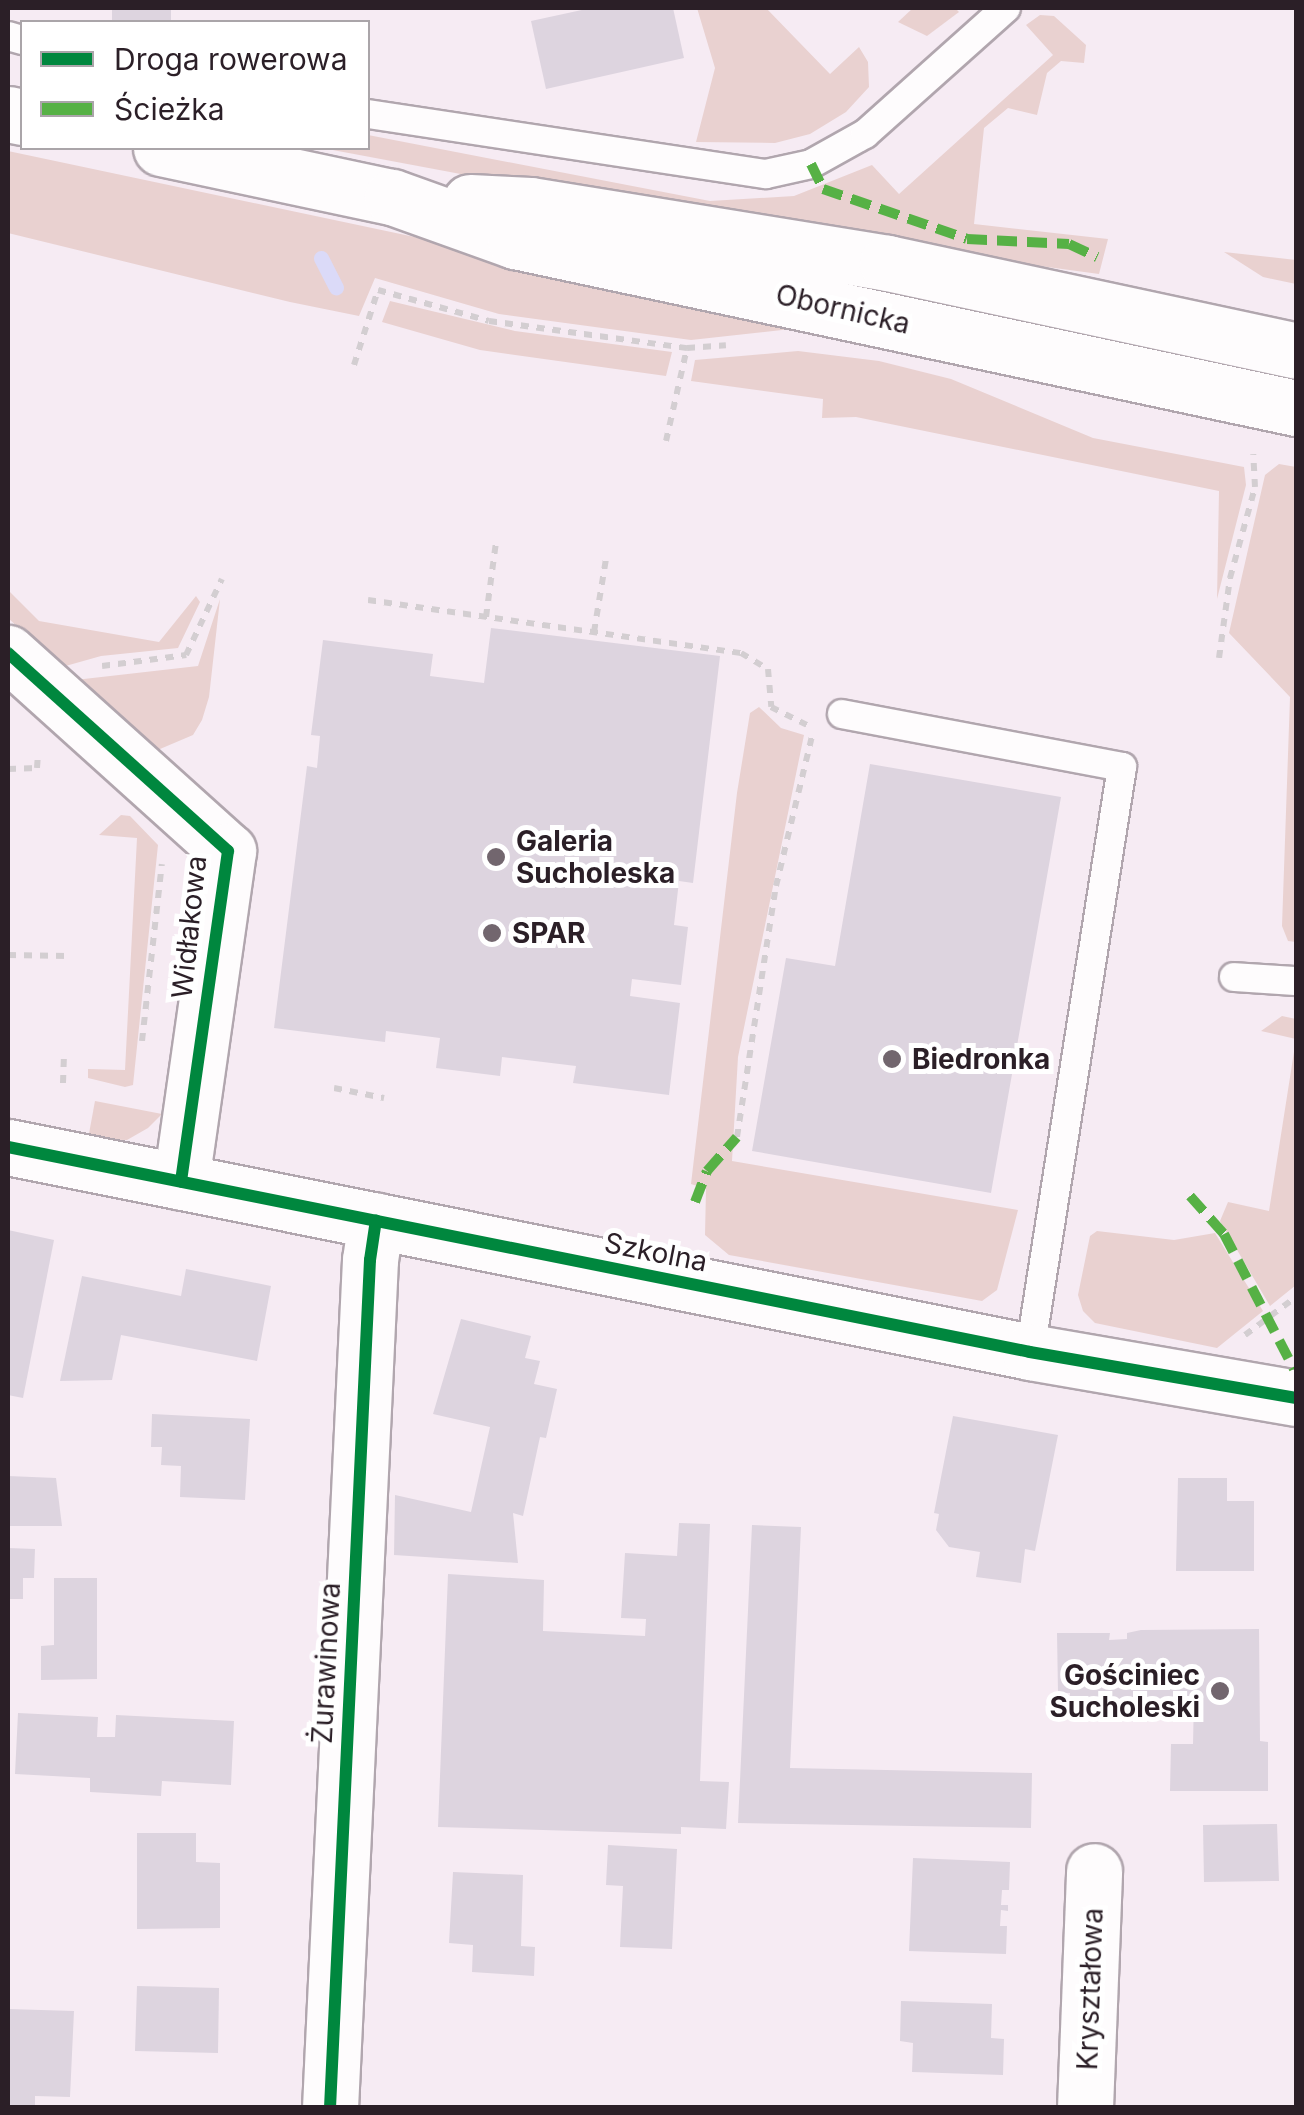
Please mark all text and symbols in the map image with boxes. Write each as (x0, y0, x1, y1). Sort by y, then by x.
legend (20, 20, 370, 150)
text: Droga rowerowa (114, 41, 348, 77)
text: Ścieżka (114, 91, 225, 127)
street label: Obornicka (773, 277, 913, 341)
place label: Galeria Sucholeska (516, 824, 675, 890)
marker: Galeria Sucholeska (485, 846, 507, 868)
street label: Widłakowa (165, 854, 213, 1000)
place label: SPAR (512, 916, 585, 950)
marker: SPAR (481, 922, 503, 944)
place label: Biedronka (912, 1042, 1050, 1076)
marker: Biedronka (881, 1048, 903, 1070)
street label: Szkolna (602, 1226, 710, 1278)
street label: Żurawinowa (305, 1581, 347, 1745)
place label: Gościniec Sucholeski (1049, 1658, 1200, 1724)
marker: Gościniec Sucholeski (1209, 1680, 1231, 1702)
street label: Kryształowa (1070, 1907, 1110, 2071)

